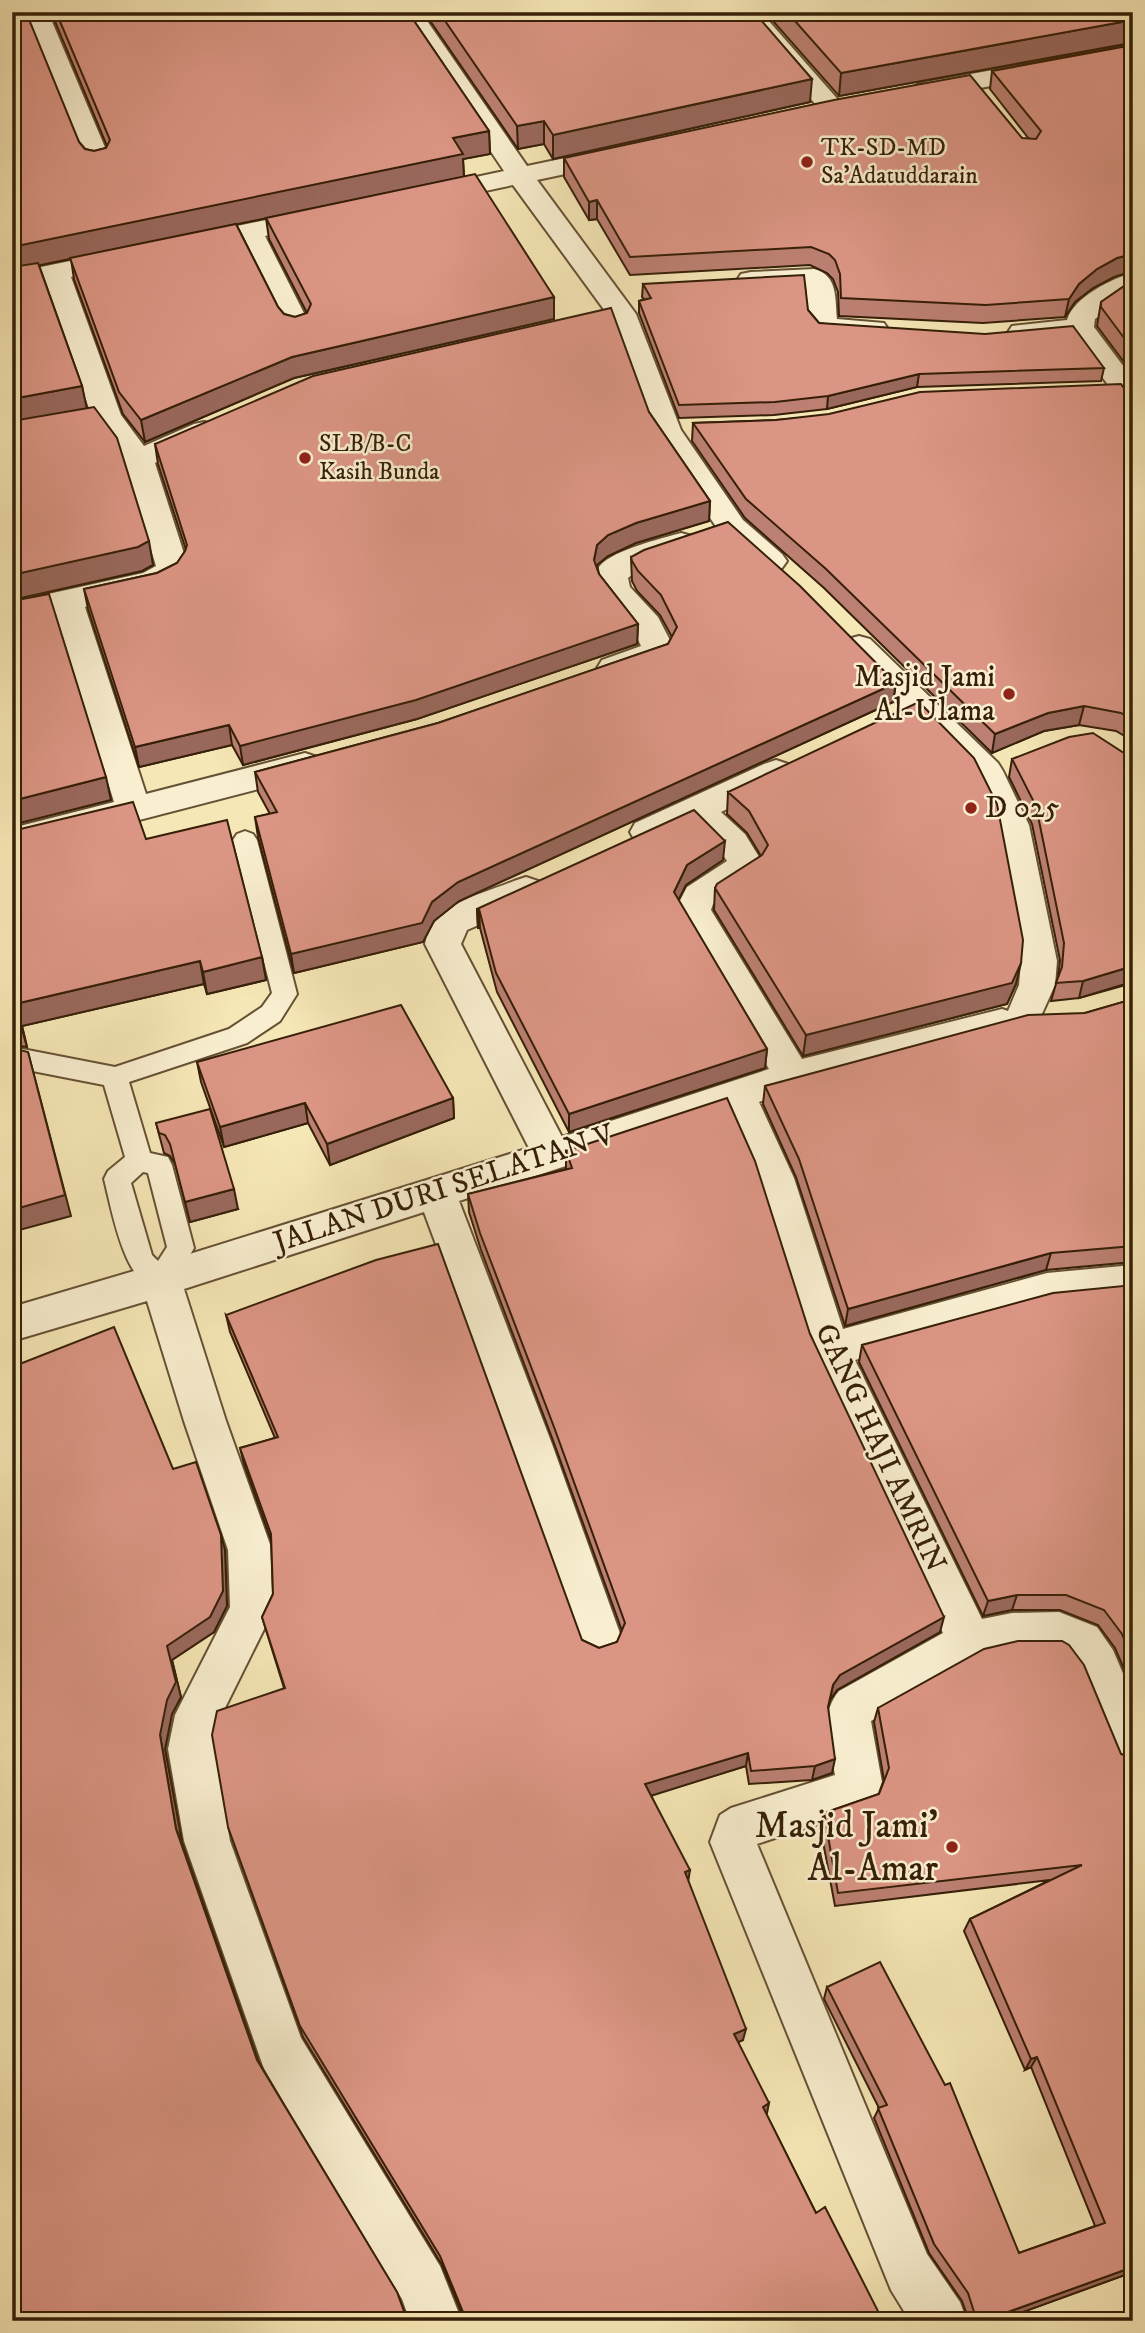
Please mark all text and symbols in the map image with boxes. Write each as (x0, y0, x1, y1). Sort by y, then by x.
place label: TK-SD-MD Sa'Adatuddarain (821, 133, 978, 191)
marker: TK-SD-MD Sa'Adatuddarain (799, 154, 815, 170)
place label: SLB/B-C Kasih Bunda (319, 429, 440, 487)
marker: SLB/B-C Kasih Bunda (297, 450, 313, 466)
place label: Masjid Jami Al-Ulama (854, 659, 995, 730)
marker: Masjid Jami Al-Ulama (1001, 686, 1017, 702)
place label: D 025 (985, 790, 1059, 827)
marker: D 025 (963, 800, 979, 816)
street label: JALAN DURI SELATAN V (266, 1116, 620, 1262)
street label: GANG HAJI AMRIN (806, 1318, 954, 1578)
place label: Masjid Jami' Al-Amar (755, 1803, 938, 1893)
marker: Masjid Jami' Al-Amar (944, 1839, 960, 1855)

